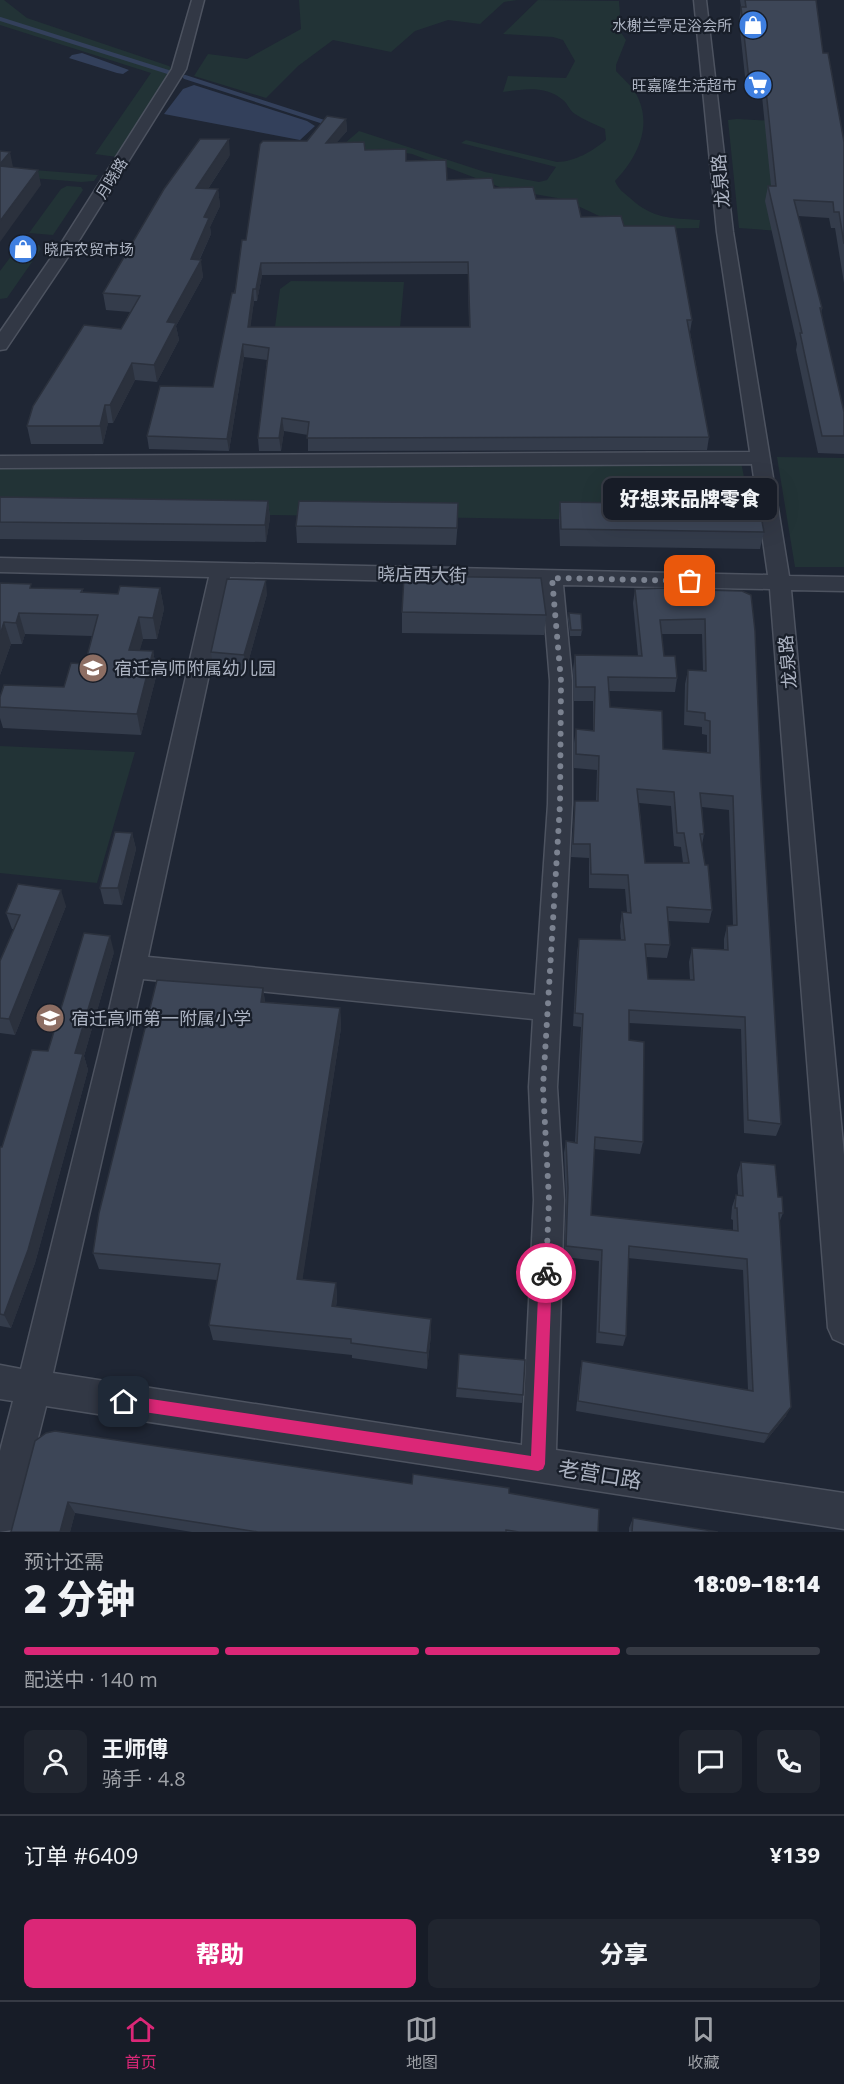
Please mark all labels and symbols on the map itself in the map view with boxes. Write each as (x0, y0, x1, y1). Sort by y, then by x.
shop icon: 水榭兰亭足浴会所 (737, 9, 769, 41)
place label: 水榭兰亭足浴会所 (612, 15, 732, 35)
supermarket icon: 旺嘉隆生活超市 (742, 69, 774, 101)
place label: 旺嘉隆生活超市 (632, 75, 737, 95)
street label: 龙泉路 (706, 153, 734, 209)
street label: 月晓路 (91, 154, 131, 202)
shop icon: 晓店农贸市场 (7, 233, 39, 265)
place label: 晓店农贸市场 (44, 239, 134, 259)
callout: 好想来品牌零食 (603, 479, 777, 521)
pin (664, 555, 715, 606)
street label: 晓店西大街 (377, 561, 467, 587)
street label: 龙泉路 (773, 634, 801, 690)
school or university icon: 宿迁高师附属幼儿园 (77, 652, 109, 684)
place label: 宿迁高师附属幼儿园 (114, 656, 276, 680)
school or university icon: 宿迁高师第一附属小学 (34, 1002, 66, 1034)
place label: 宿迁高师第一附属小学 (71, 1006, 251, 1030)
courier (516, 1243, 576, 1303)
pin (98, 1376, 149, 1427)
street label: 老营口路 (556, 1454, 644, 1494)

